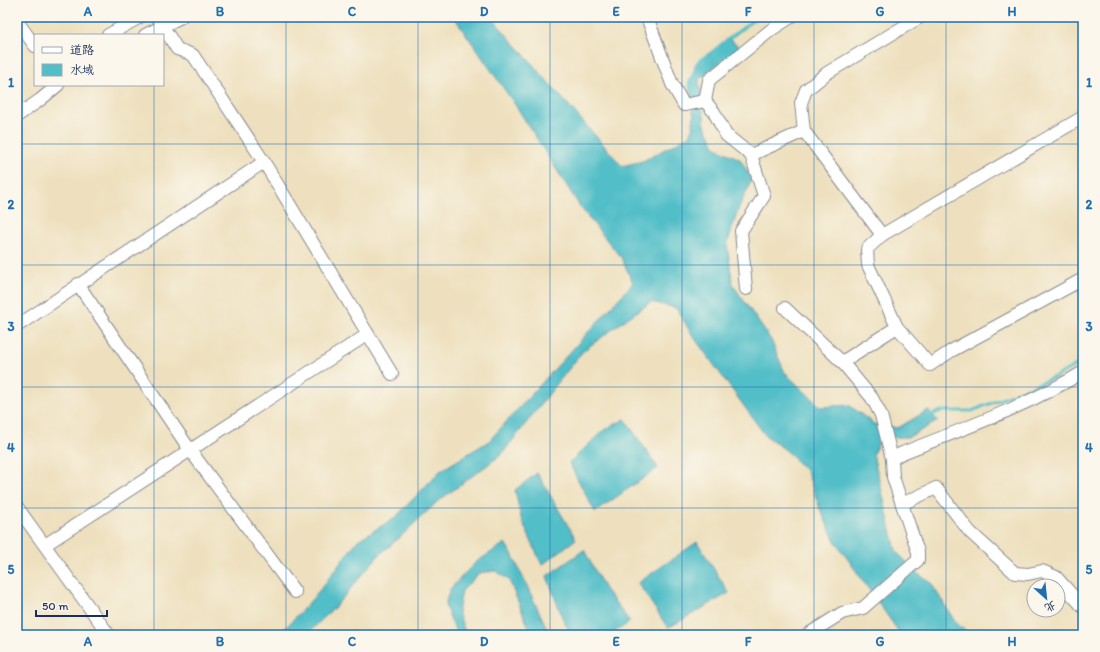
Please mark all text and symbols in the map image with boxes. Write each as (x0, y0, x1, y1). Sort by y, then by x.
text: A (83, 4, 93, 19)
text: B (216, 4, 225, 19)
text: C (348, 4, 357, 19)
text: D (480, 4, 489, 19)
text: E (612, 4, 620, 19)
text: F (745, 4, 752, 19)
text: G (876, 4, 885, 19)
text: H (1008, 4, 1017, 19)
legend (34, 34, 164, 86)
text: 道路 (70, 43, 94, 57)
text: 水域 (70, 63, 94, 77)
text: 1 (8, 75, 14, 90)
text: 1 (1086, 75, 1092, 90)
text: 2 (8, 197, 15, 212)
text: 2 (1086, 197, 1093, 212)
text: 3 (7, 319, 15, 334)
text: 3 (1085, 319, 1093, 334)
text: 4 (7, 440, 15, 455)
text: 4 (1085, 440, 1093, 455)
text: 5 (8, 562, 15, 577)
text: 5 (1086, 562, 1093, 577)
north arrow (1026, 578, 1066, 618)
scale bar (36, 592, 107, 618)
text: 北 (1042, 598, 1058, 615)
text: 50 m (42, 599, 68, 613)
text: A (83, 634, 93, 649)
text: B (216, 634, 225, 649)
text: C (348, 634, 357, 649)
text: D (480, 634, 489, 649)
text: E (612, 634, 620, 649)
text: F (745, 634, 752, 649)
text: G (876, 634, 885, 649)
text: H (1008, 634, 1017, 649)

